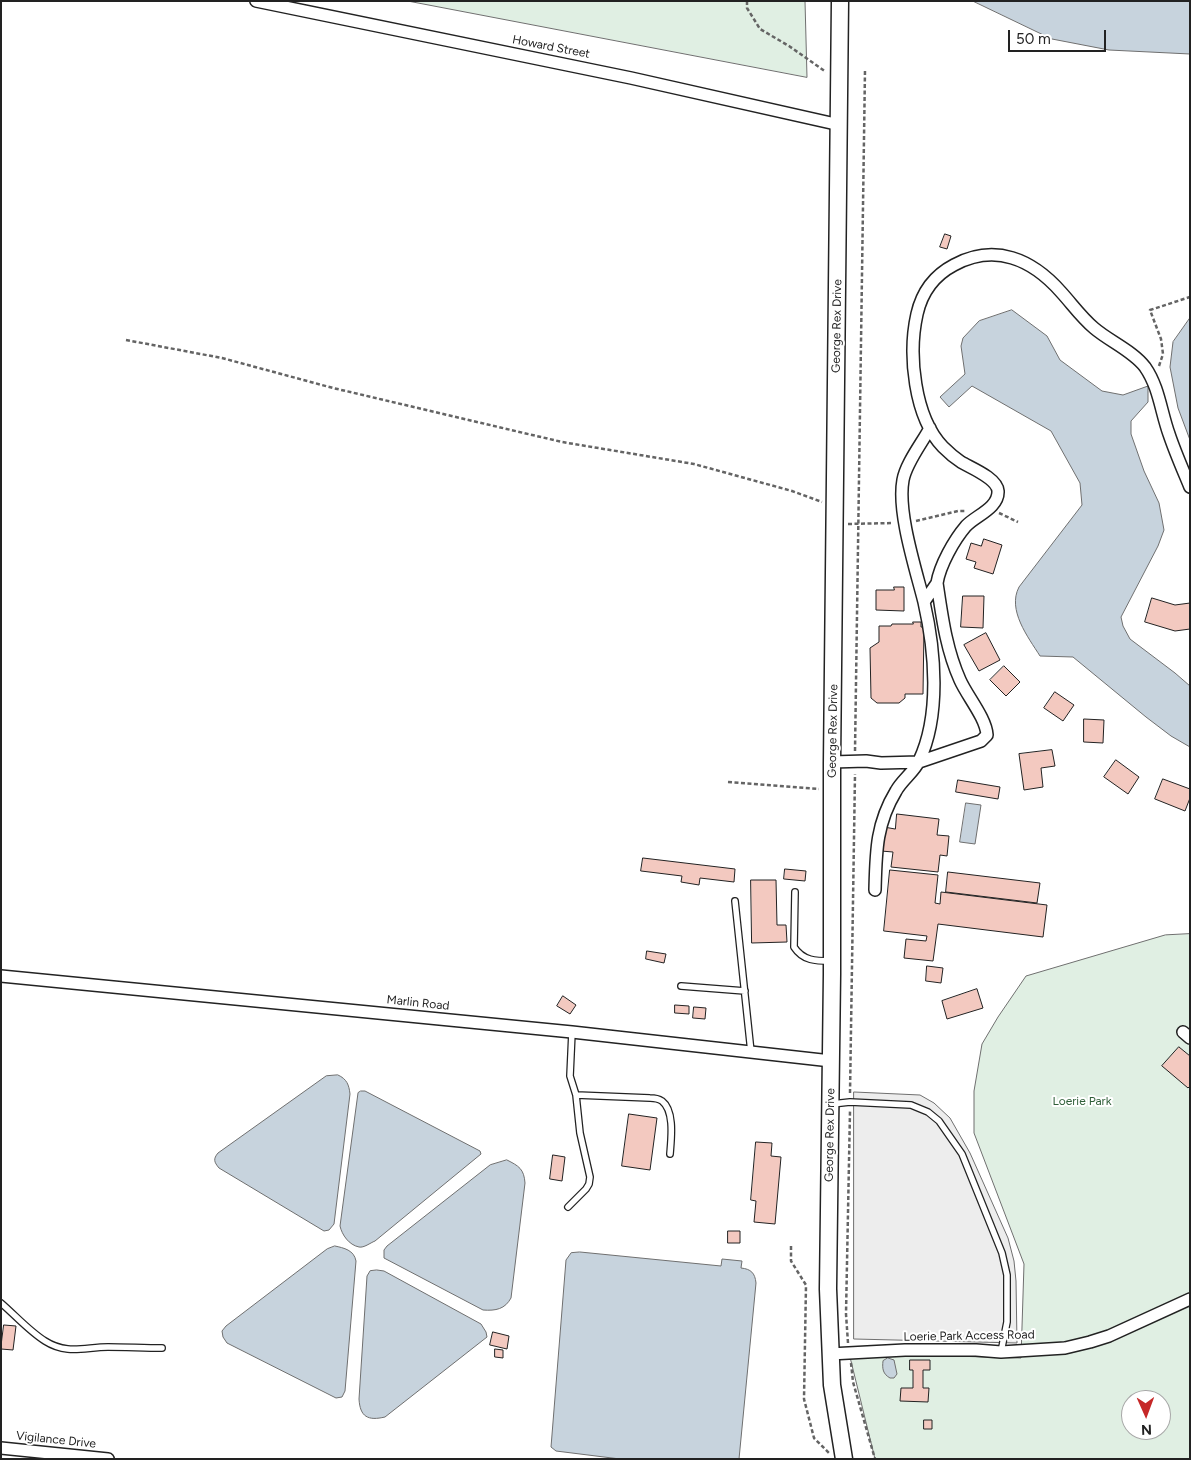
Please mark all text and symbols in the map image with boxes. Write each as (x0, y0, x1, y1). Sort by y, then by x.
scale bar (1011, 20, 1108, 52)
text: 50 m (1016, 30, 1051, 48)
street label: Howard Street (511, 32, 591, 62)
street label: George Rex Drive (829, 279, 845, 373)
street label: George Rex Drive (825, 684, 841, 778)
street label: Marlin Road (386, 993, 450, 1013)
street label: George Rex Drive (822, 1088, 838, 1182)
park label: Loerie Park (1053, 1094, 1111, 1108)
street label: Loerie Park Access Road (903, 1328, 1035, 1344)
north arrow (1121, 1390, 1171, 1440)
text: N (1141, 1421, 1152, 1438)
street label: Vigilance Drive (15, 1429, 97, 1451)

